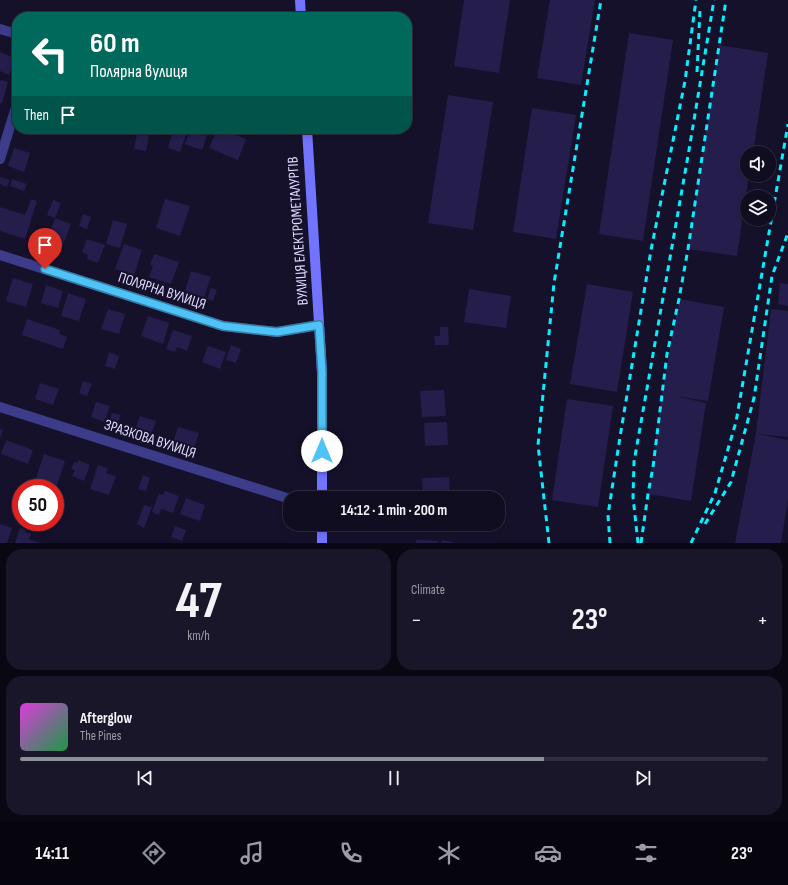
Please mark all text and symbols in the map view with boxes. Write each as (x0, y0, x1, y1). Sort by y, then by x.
text: 60 m (90, 27, 139, 60)
icon: left (24, 28, 76, 80)
text: Полярна вулиця (90, 61, 188, 82)
icon: arrive (57, 104, 79, 126)
text: Then (24, 106, 49, 125)
map controls (740, 146, 776, 226)
button: sound (740, 146, 776, 182)
street label: ВУЛИЦЯ ЕЛЕКТРОМЕТАЛУРГІВ (283, 156, 313, 306)
button: layers (740, 190, 776, 226)
pin (28, 228, 62, 269)
icon: arrive (34, 234, 56, 256)
street label: ПОЛЯРНА ВУЛИЦЯ (116, 268, 208, 314)
street label: ЗРАЗКОВА ВУЛИЦЯ (102, 415, 198, 463)
position arrow (301, 430, 343, 472)
speed limit sign: 50 (12, 479, 64, 531)
text: 14:12 · 1 min · 200 m (341, 501, 447, 520)
text: 47 (175, 570, 222, 633)
text: Climate (411, 582, 445, 598)
text: 23° (571, 602, 608, 638)
text: − (411, 607, 422, 634)
text: + (757, 607, 768, 634)
text: km/h (187, 628, 210, 644)
text: Afterglow (80, 709, 132, 728)
text: The Pines (80, 728, 121, 744)
icon: previous (134, 767, 156, 789)
icon: pause (383, 767, 405, 789)
icon: next (632, 767, 654, 789)
icon: directions (140, 839, 168, 867)
icon: music (238, 839, 266, 867)
icon: phone (337, 839, 365, 867)
icon: climate (435, 839, 463, 867)
icon: car (534, 839, 562, 867)
icon: filters (632, 839, 660, 867)
text: 14:11 (35, 843, 69, 864)
text: 23° (731, 843, 753, 864)

